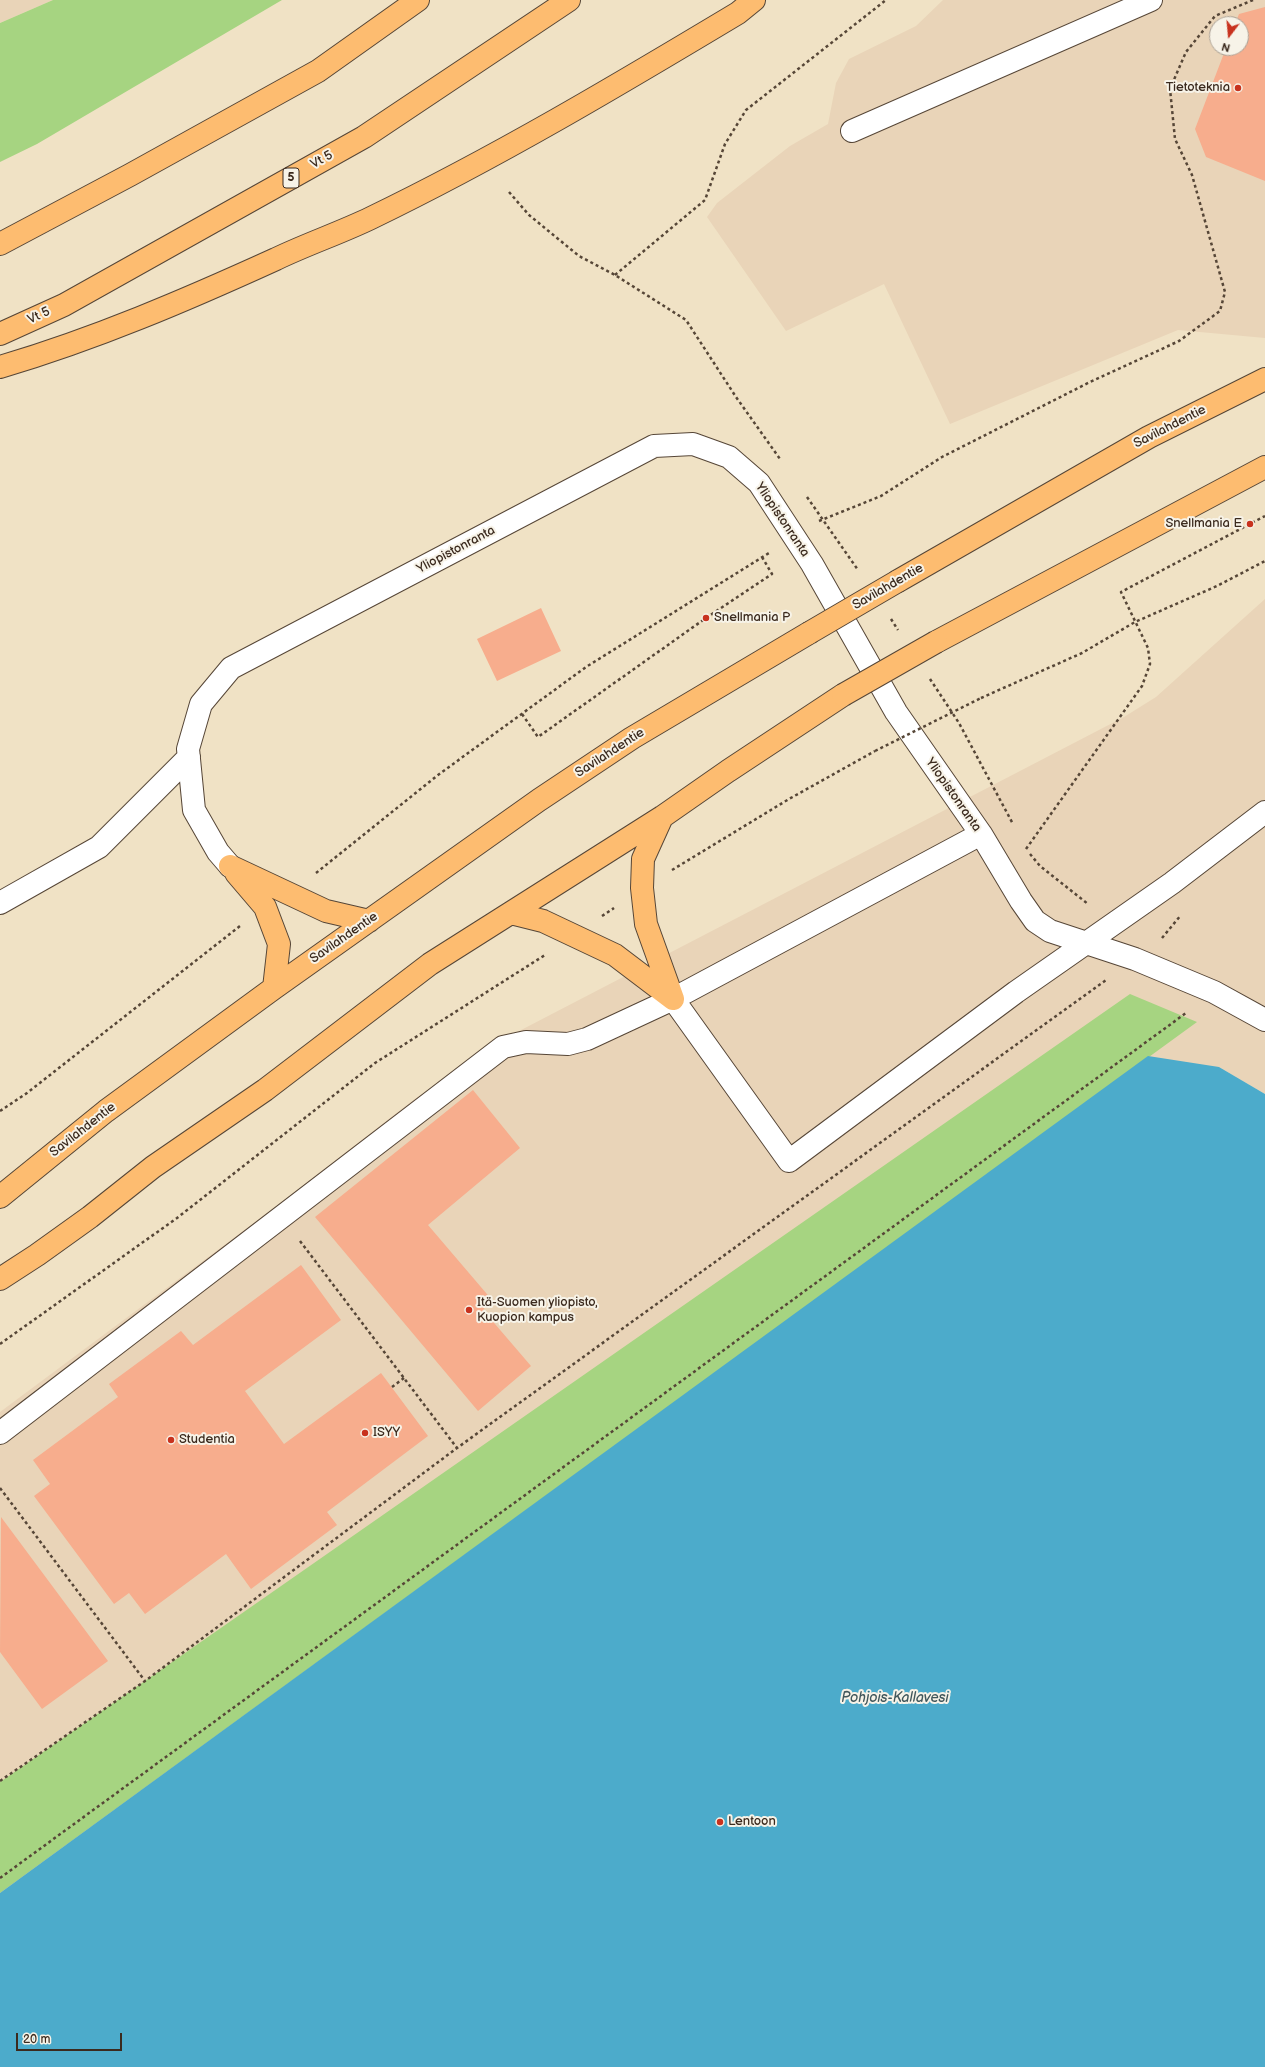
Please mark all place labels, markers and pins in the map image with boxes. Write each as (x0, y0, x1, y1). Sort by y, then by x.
place label: Tietoteknia (1166, 80, 1230, 96)
marker: Tietoteknia (1233, 83, 1243, 93)
place label: Snellmania E (1165, 516, 1242, 532)
marker: Snellmania E (1245, 519, 1255, 529)
place label: Snellmania P (714, 610, 790, 626)
marker: Snellmania P (701, 613, 711, 623)
place label: Itä-Suomen yliopisto, Kuopion kampus (477, 1295, 598, 1326)
marker: Itä-Suomen yliopisto, Kuopion kampus (464, 1305, 474, 1315)
place label: ISYY (373, 1425, 400, 1441)
marker: ISYY (360, 1428, 370, 1438)
place label: Studentia (179, 1432, 235, 1448)
marker: Studentia (166, 1435, 176, 1445)
place label: Lentoon (728, 1814, 776, 1830)
marker: Lentoon (715, 1817, 725, 1827)

